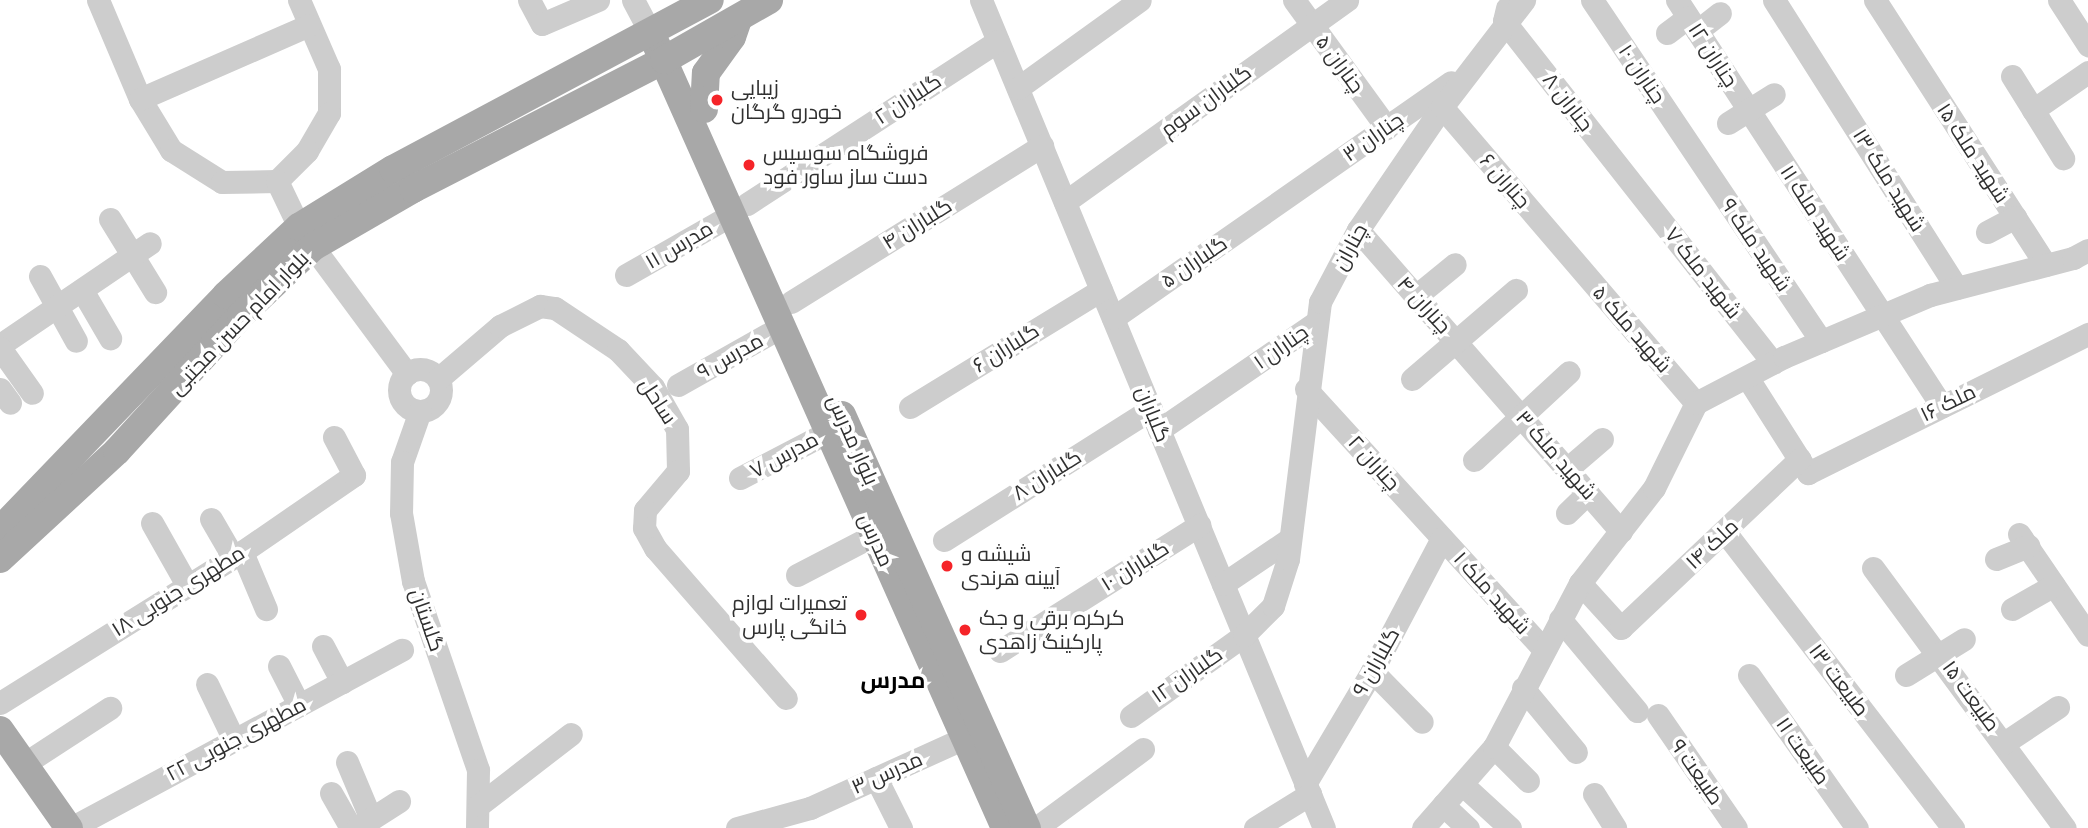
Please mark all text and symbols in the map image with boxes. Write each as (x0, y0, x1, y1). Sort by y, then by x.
street label: چناران ۱۲ (1683, 18, 1743, 92)
street label: ۵ چناران (1310, 30, 1370, 98)
street label: چناران ۱۰ (1613, 40, 1671, 108)
street label: گلباران سوم (1156, 60, 1256, 142)
street label: گلباران ۲ (870, 68, 946, 130)
street label: چناران ۸ (1537, 68, 1599, 136)
place label: زیبایی خودرو گرگان (731, 75, 842, 125)
marker: زیبایی خودرو گرگان (709, 92, 725, 108)
street label: شهید ملک ۱۵ (1931, 98, 2015, 208)
street label: چناران ۳ (1338, 107, 1408, 167)
street label: شهید ملک ۱۳ (1847, 124, 1931, 236)
place label: فروشگاه سوسیس دست ساز ساور فود (763, 140, 929, 190)
street label: چناران ۶ (1474, 148, 1536, 214)
marker: فروشگاه سوسیس دست ساز ساور فود (741, 157, 757, 173)
street label: شهید ملک ۱۱ (1775, 160, 1855, 266)
street label: گلباران ۴ (878, 193, 956, 255)
street label: شهید ملک ۹ (1716, 194, 1796, 296)
street label: مدرس ۱۱ (641, 216, 717, 274)
street label: چناران (1327, 219, 1373, 275)
street label: شهید ملک ۷ (1660, 222, 1746, 324)
street label: گلباران ۵ (1156, 231, 1232, 293)
street label: بلوار امام حسن مجتبی (164, 246, 314, 400)
street label: ۴ چناران (1392, 271, 1456, 339)
street label: شهید ملک ۵ (1587, 280, 1677, 378)
street label: گلباران ۶ (968, 318, 1044, 378)
street label: چناران ۱ (1249, 319, 1313, 375)
street label: مدرس ۹ (693, 328, 767, 384)
street label: ساحل (634, 373, 682, 429)
street label: ملک ۱۶ (1916, 379, 1980, 427)
street label: گلباران (1130, 382, 1176, 446)
street label: بلوار مدرس (822, 391, 884, 489)
street label: ۳ شهید ملک (1510, 405, 1602, 505)
street label: مدرس ۷ (745, 427, 823, 483)
street label: ۲ چناران (1343, 430, 1405, 496)
street label: گلباران ۸ (1008, 444, 1086, 506)
street label: مدرس (853, 509, 899, 571)
street label: ملک ۱۴ (1681, 513, 1743, 575)
street label: گلباران ۱۰ (1097, 535, 1173, 597)
street label: ۱۸ مطهری جنوبی (107, 540, 249, 642)
place label: شیشه و آیینه هرندی (961, 541, 1061, 591)
street label: ۱ شهید ملک (1448, 547, 1536, 639)
marker: شیشه و آیینه هرندی (939, 558, 955, 574)
street label: گلستان (404, 585, 450, 655)
place label: تعمیرات لوازم خانگی پارس (732, 590, 847, 640)
place label: کرکره برقی و جک پارکینگ زاهدی (979, 605, 1125, 655)
marker: تعمیرات لوازم خانگی پارس (853, 607, 869, 623)
marker: کرکره برقی و جک پارکینگ زاهدی (957, 622, 973, 638)
street label: ۹ گلباران (1347, 623, 1405, 701)
street label: طبیعت ۱۳ (1804, 639, 1874, 721)
street label: گلباران ۱۲ (1147, 642, 1227, 708)
street label: طبیعت ۱۵ (1937, 656, 2005, 736)
district label: مدرس (861, 666, 925, 694)
street label: مطهری جنوبی ۲۲ (162, 692, 310, 786)
street label: طبیعت ۱۱ (1771, 712, 1835, 790)
street label: طبیعت ۹ (1665, 734, 1729, 810)
street label: مدرس ۳ (848, 746, 926, 800)

